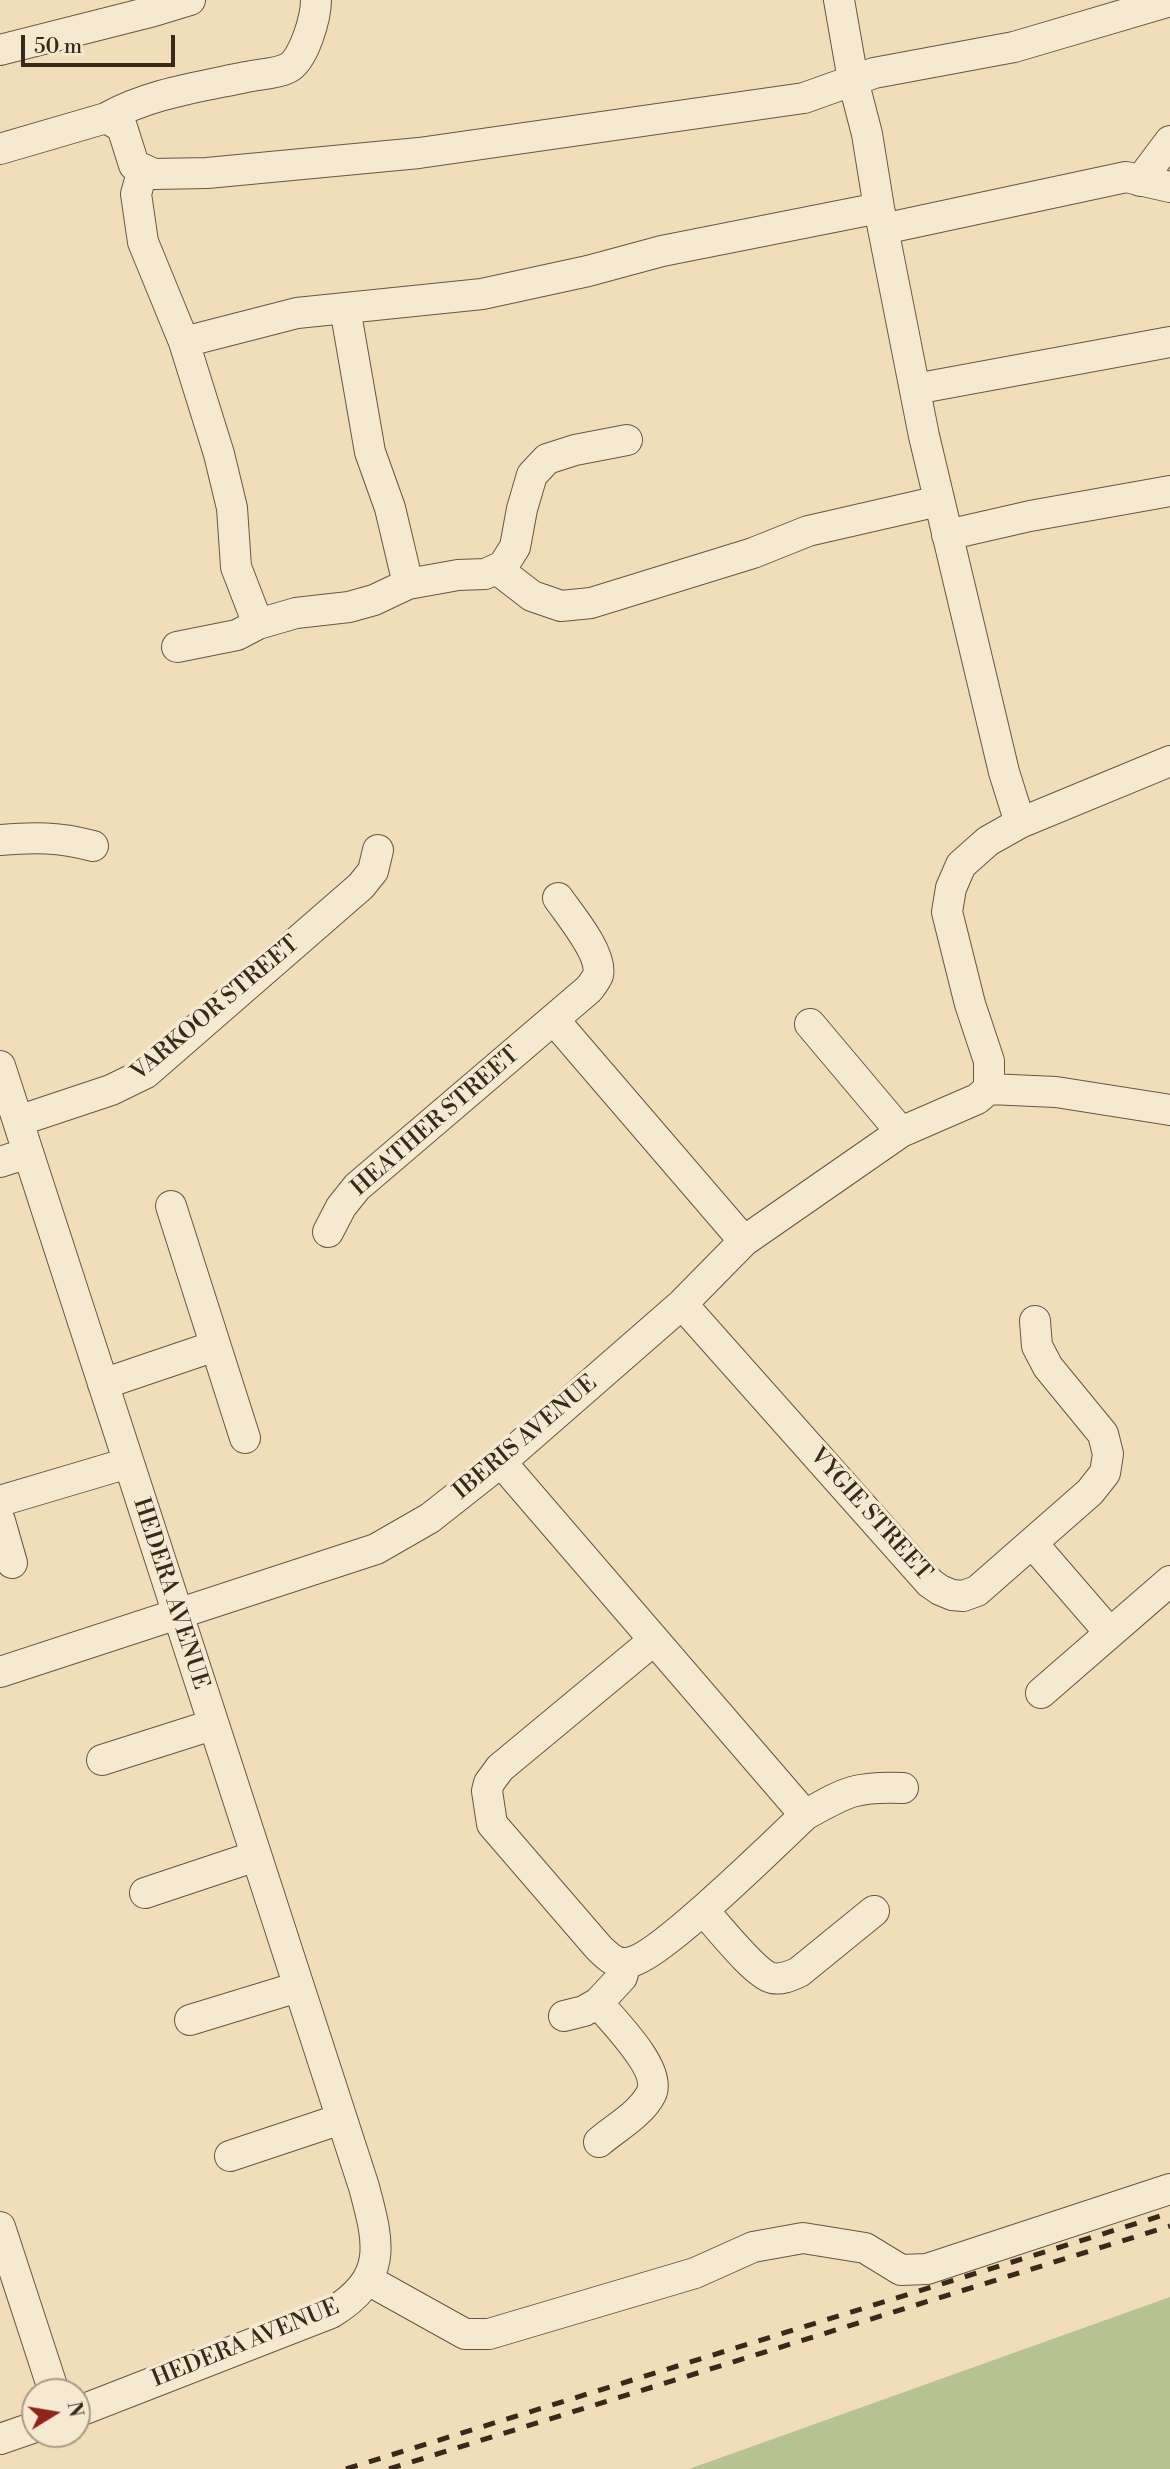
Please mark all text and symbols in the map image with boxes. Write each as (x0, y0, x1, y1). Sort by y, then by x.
scale bar (24, 21, 178, 65)
text: 50 m (34, 34, 82, 60)
street label: VARKOOR STREET (126, 931, 306, 1087)
street label: HEATHER STREET (346, 1042, 526, 1202)
street label: IBERIS AVENUE (449, 1370, 603, 1506)
street label: VYGIE STREET (803, 1443, 937, 1587)
street label: HEDERA AVENUE (126, 1495, 214, 1693)
street label: HEDERA AVENUE (148, 2294, 344, 2394)
north arrow (21, 2378, 91, 2448)
text: N (61, 2400, 88, 2419)

